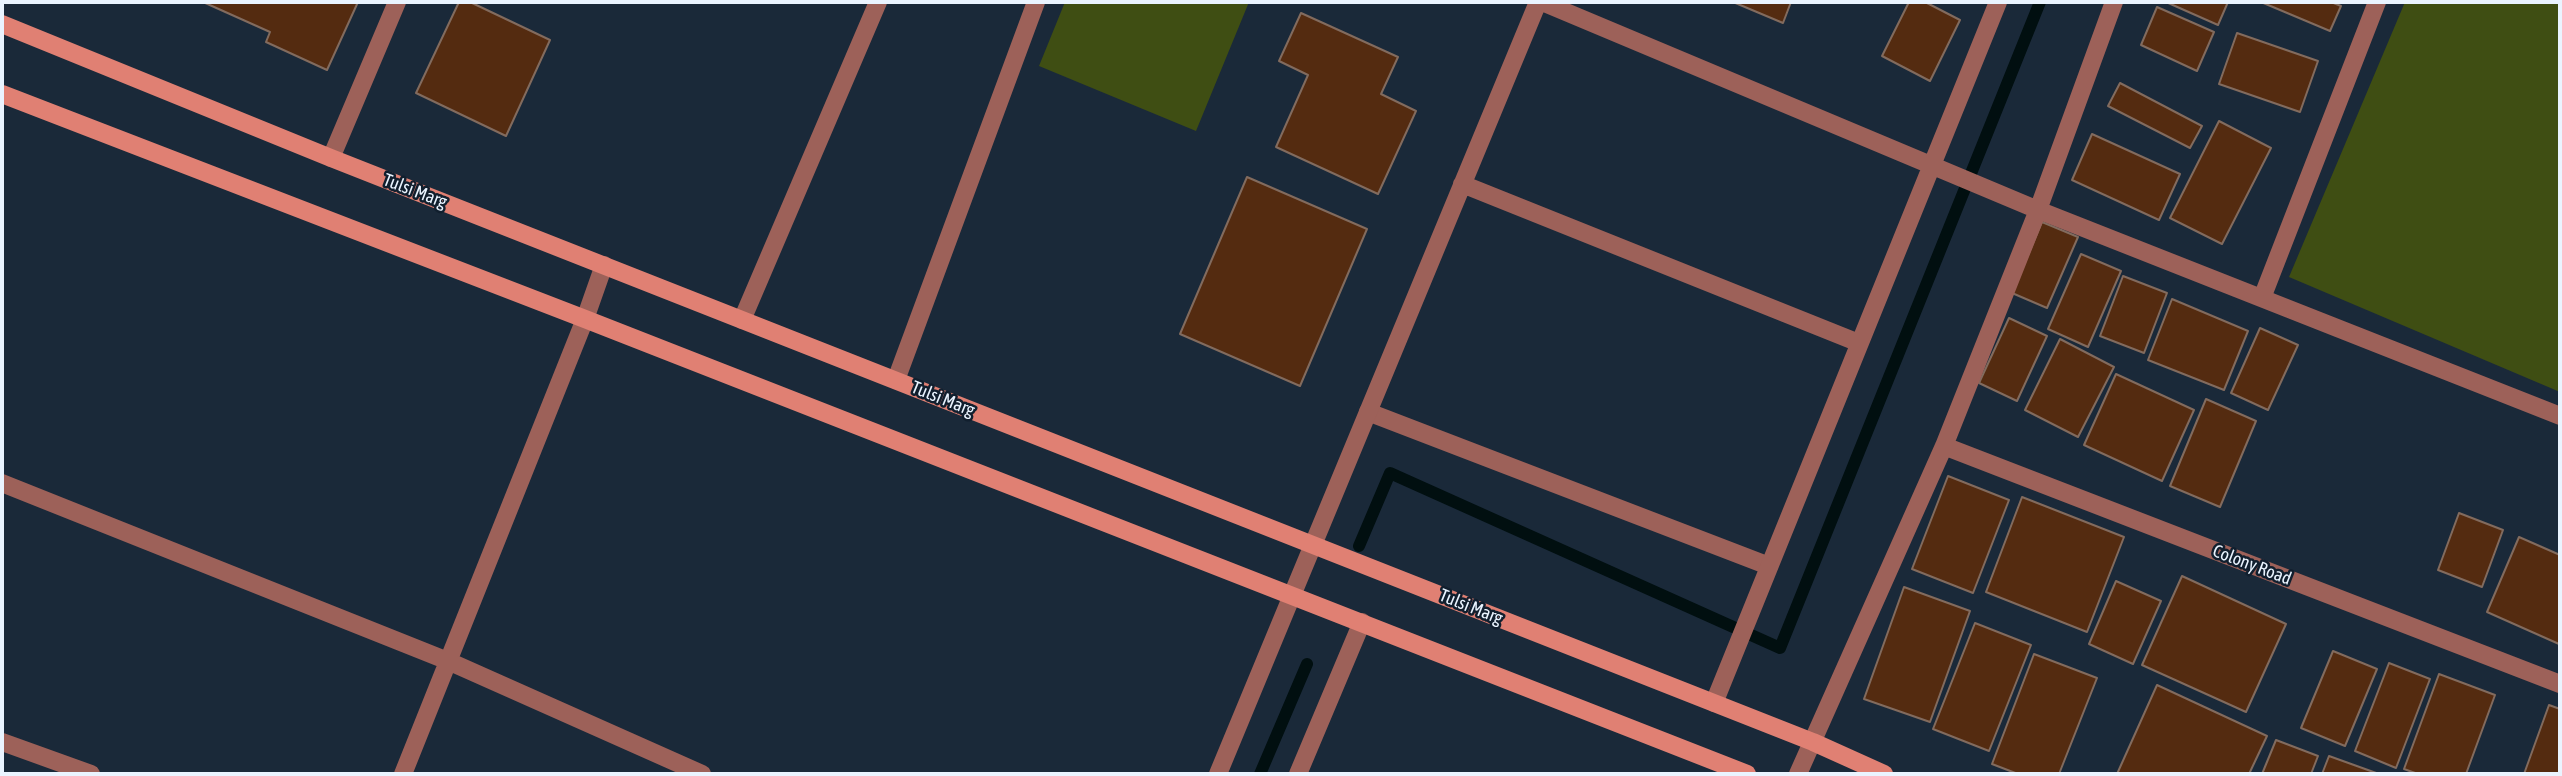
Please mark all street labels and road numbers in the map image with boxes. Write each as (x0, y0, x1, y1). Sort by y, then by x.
street label: Tulsi Marg (380, 169, 450, 213)
street label: Tulsi Marg (908, 377, 978, 421)
street label: Colony Road (2210, 540, 2294, 590)
street label: Tulsi Marg (1436, 585, 1506, 629)

